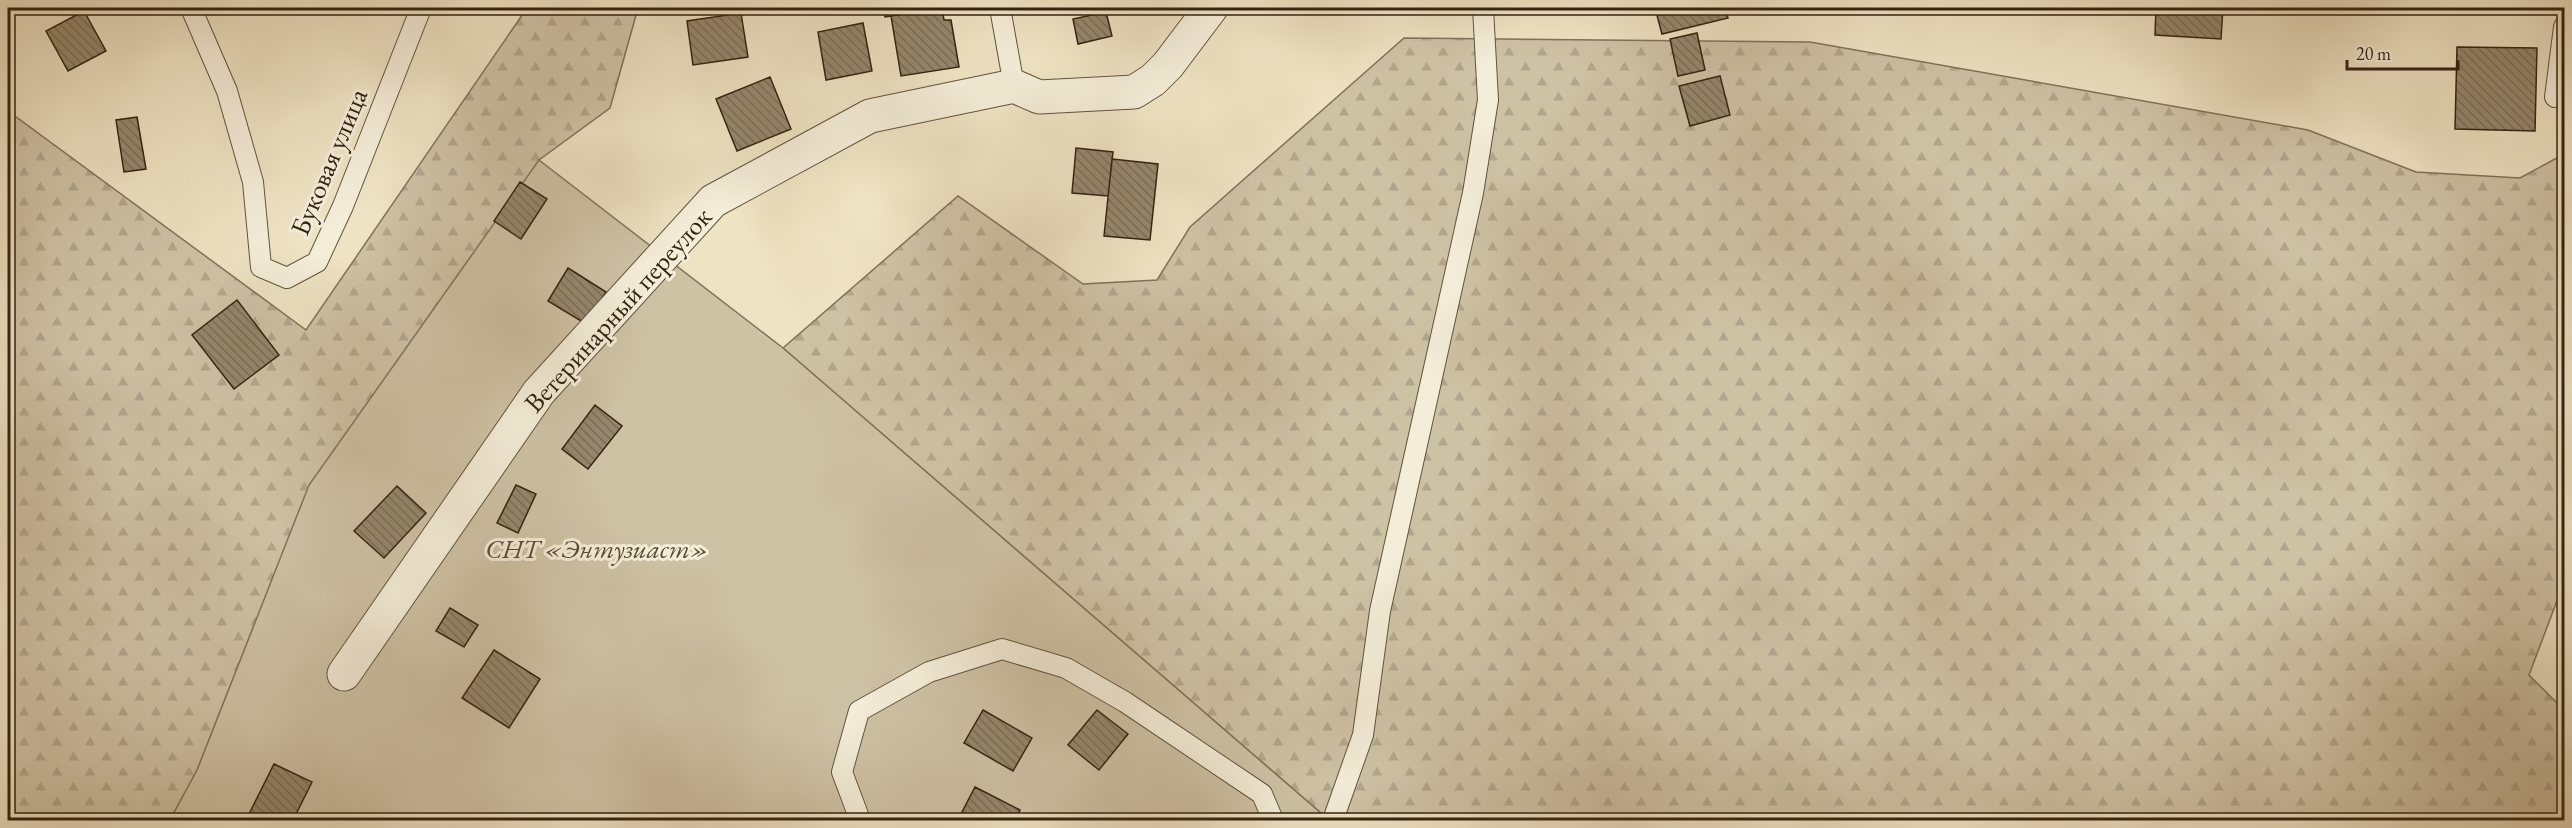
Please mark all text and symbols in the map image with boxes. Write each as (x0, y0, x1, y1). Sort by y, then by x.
scale bar (2347, 33, 2458, 71)
text: 20 m (2356, 42, 2391, 65)
street label: Буковая улица (282, 83, 375, 241)
street label: Ветеринарный переулок (516, 200, 719, 420)
park label: СНТ «Энтузиаст» (485, 531, 709, 566)

